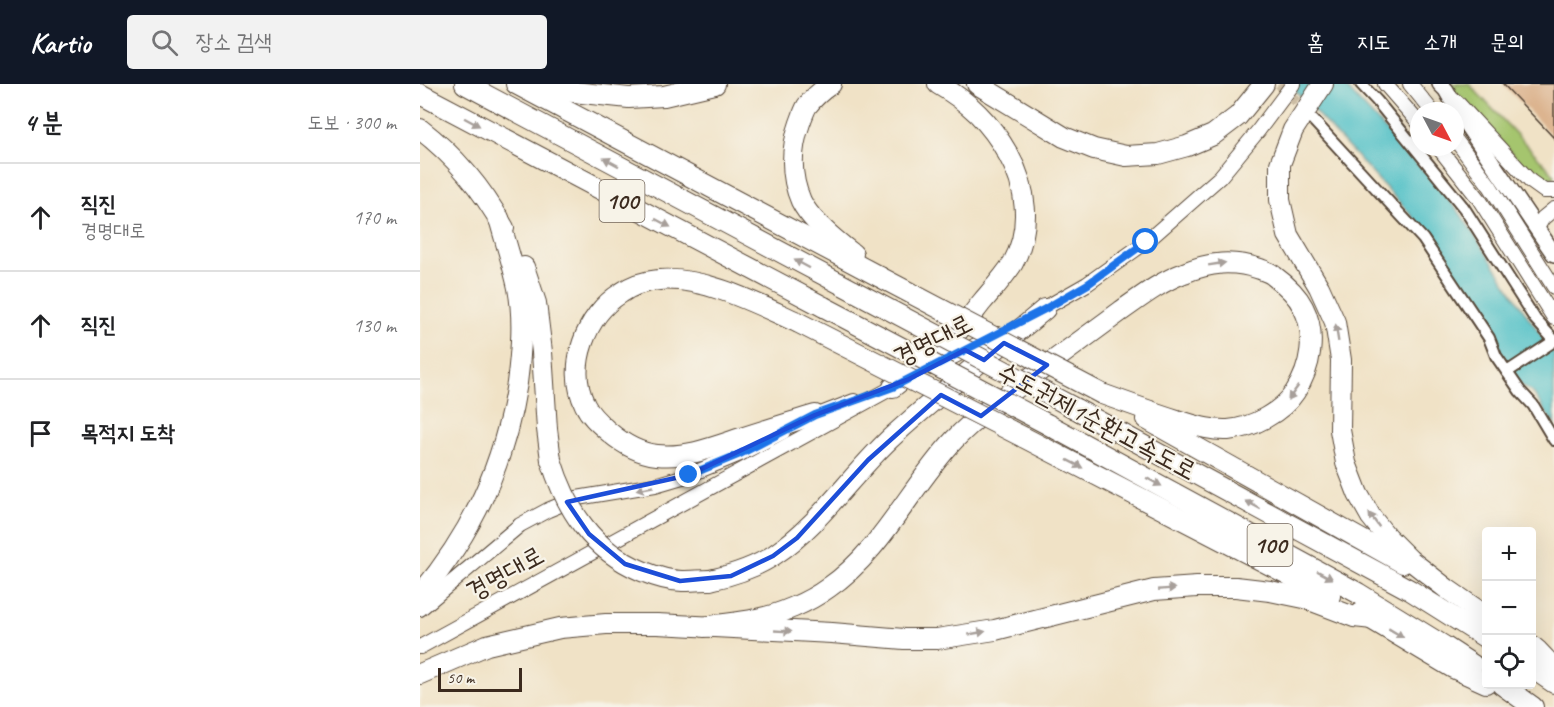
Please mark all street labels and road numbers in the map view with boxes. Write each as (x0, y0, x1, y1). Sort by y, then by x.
road number: 100 (600, 180, 644, 222)
street label: 경명대로 (888, 306, 978, 374)
street label: 수도권제1순환고속도로 (992, 355, 1202, 487)
road number: 100 (1248, 524, 1292, 566)
street label: 경명대로 (460, 538, 550, 608)

